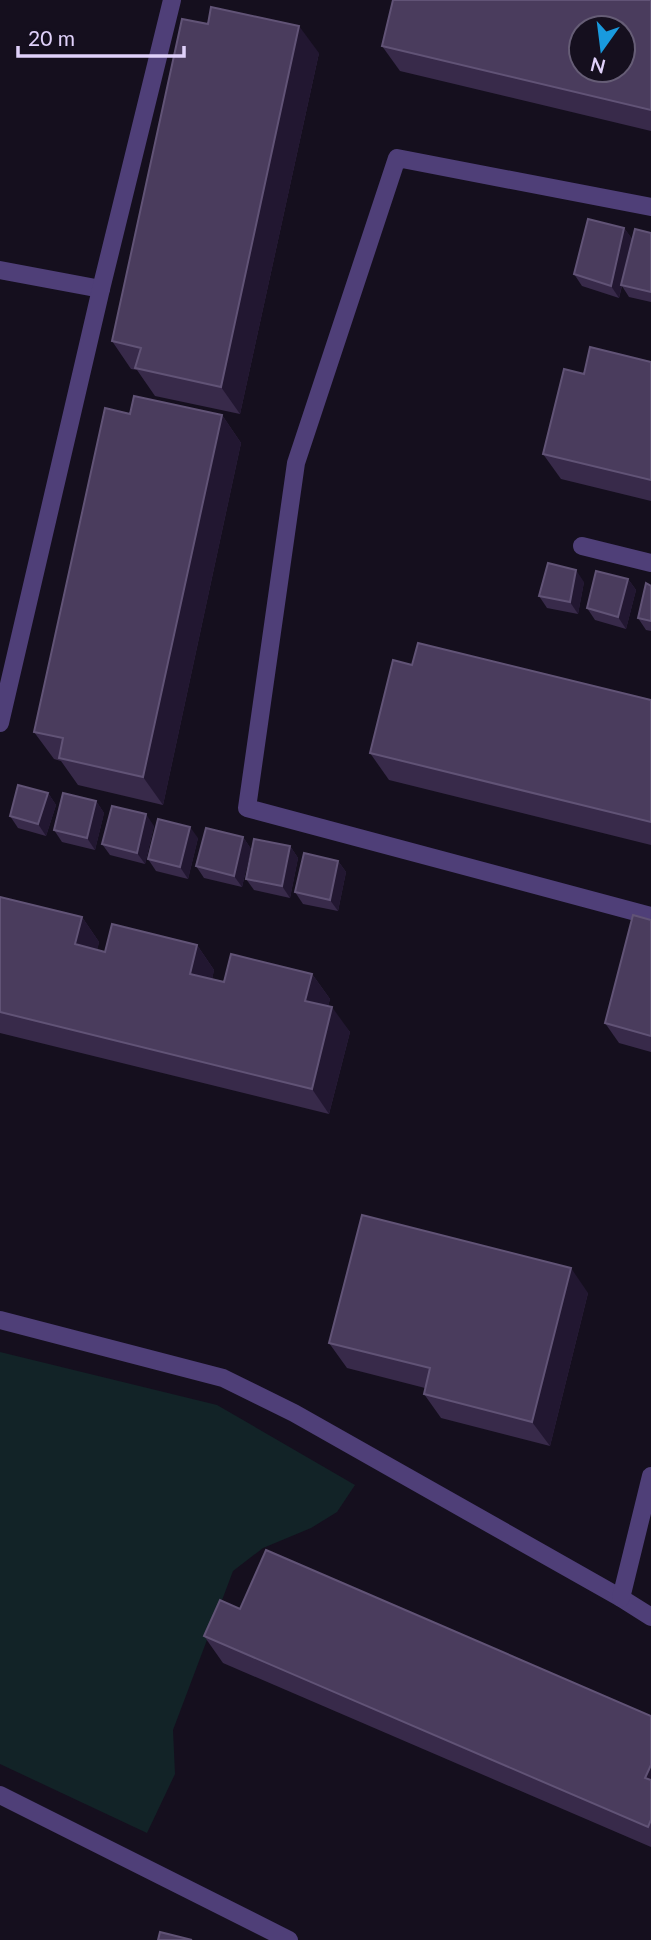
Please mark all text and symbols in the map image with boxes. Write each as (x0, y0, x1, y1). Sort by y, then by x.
scale bar (18, 14, 184, 58)
north arrow (567, 14, 637, 84)
text: 20 m (28, 25, 75, 50)
text: N (588, 53, 608, 79)

